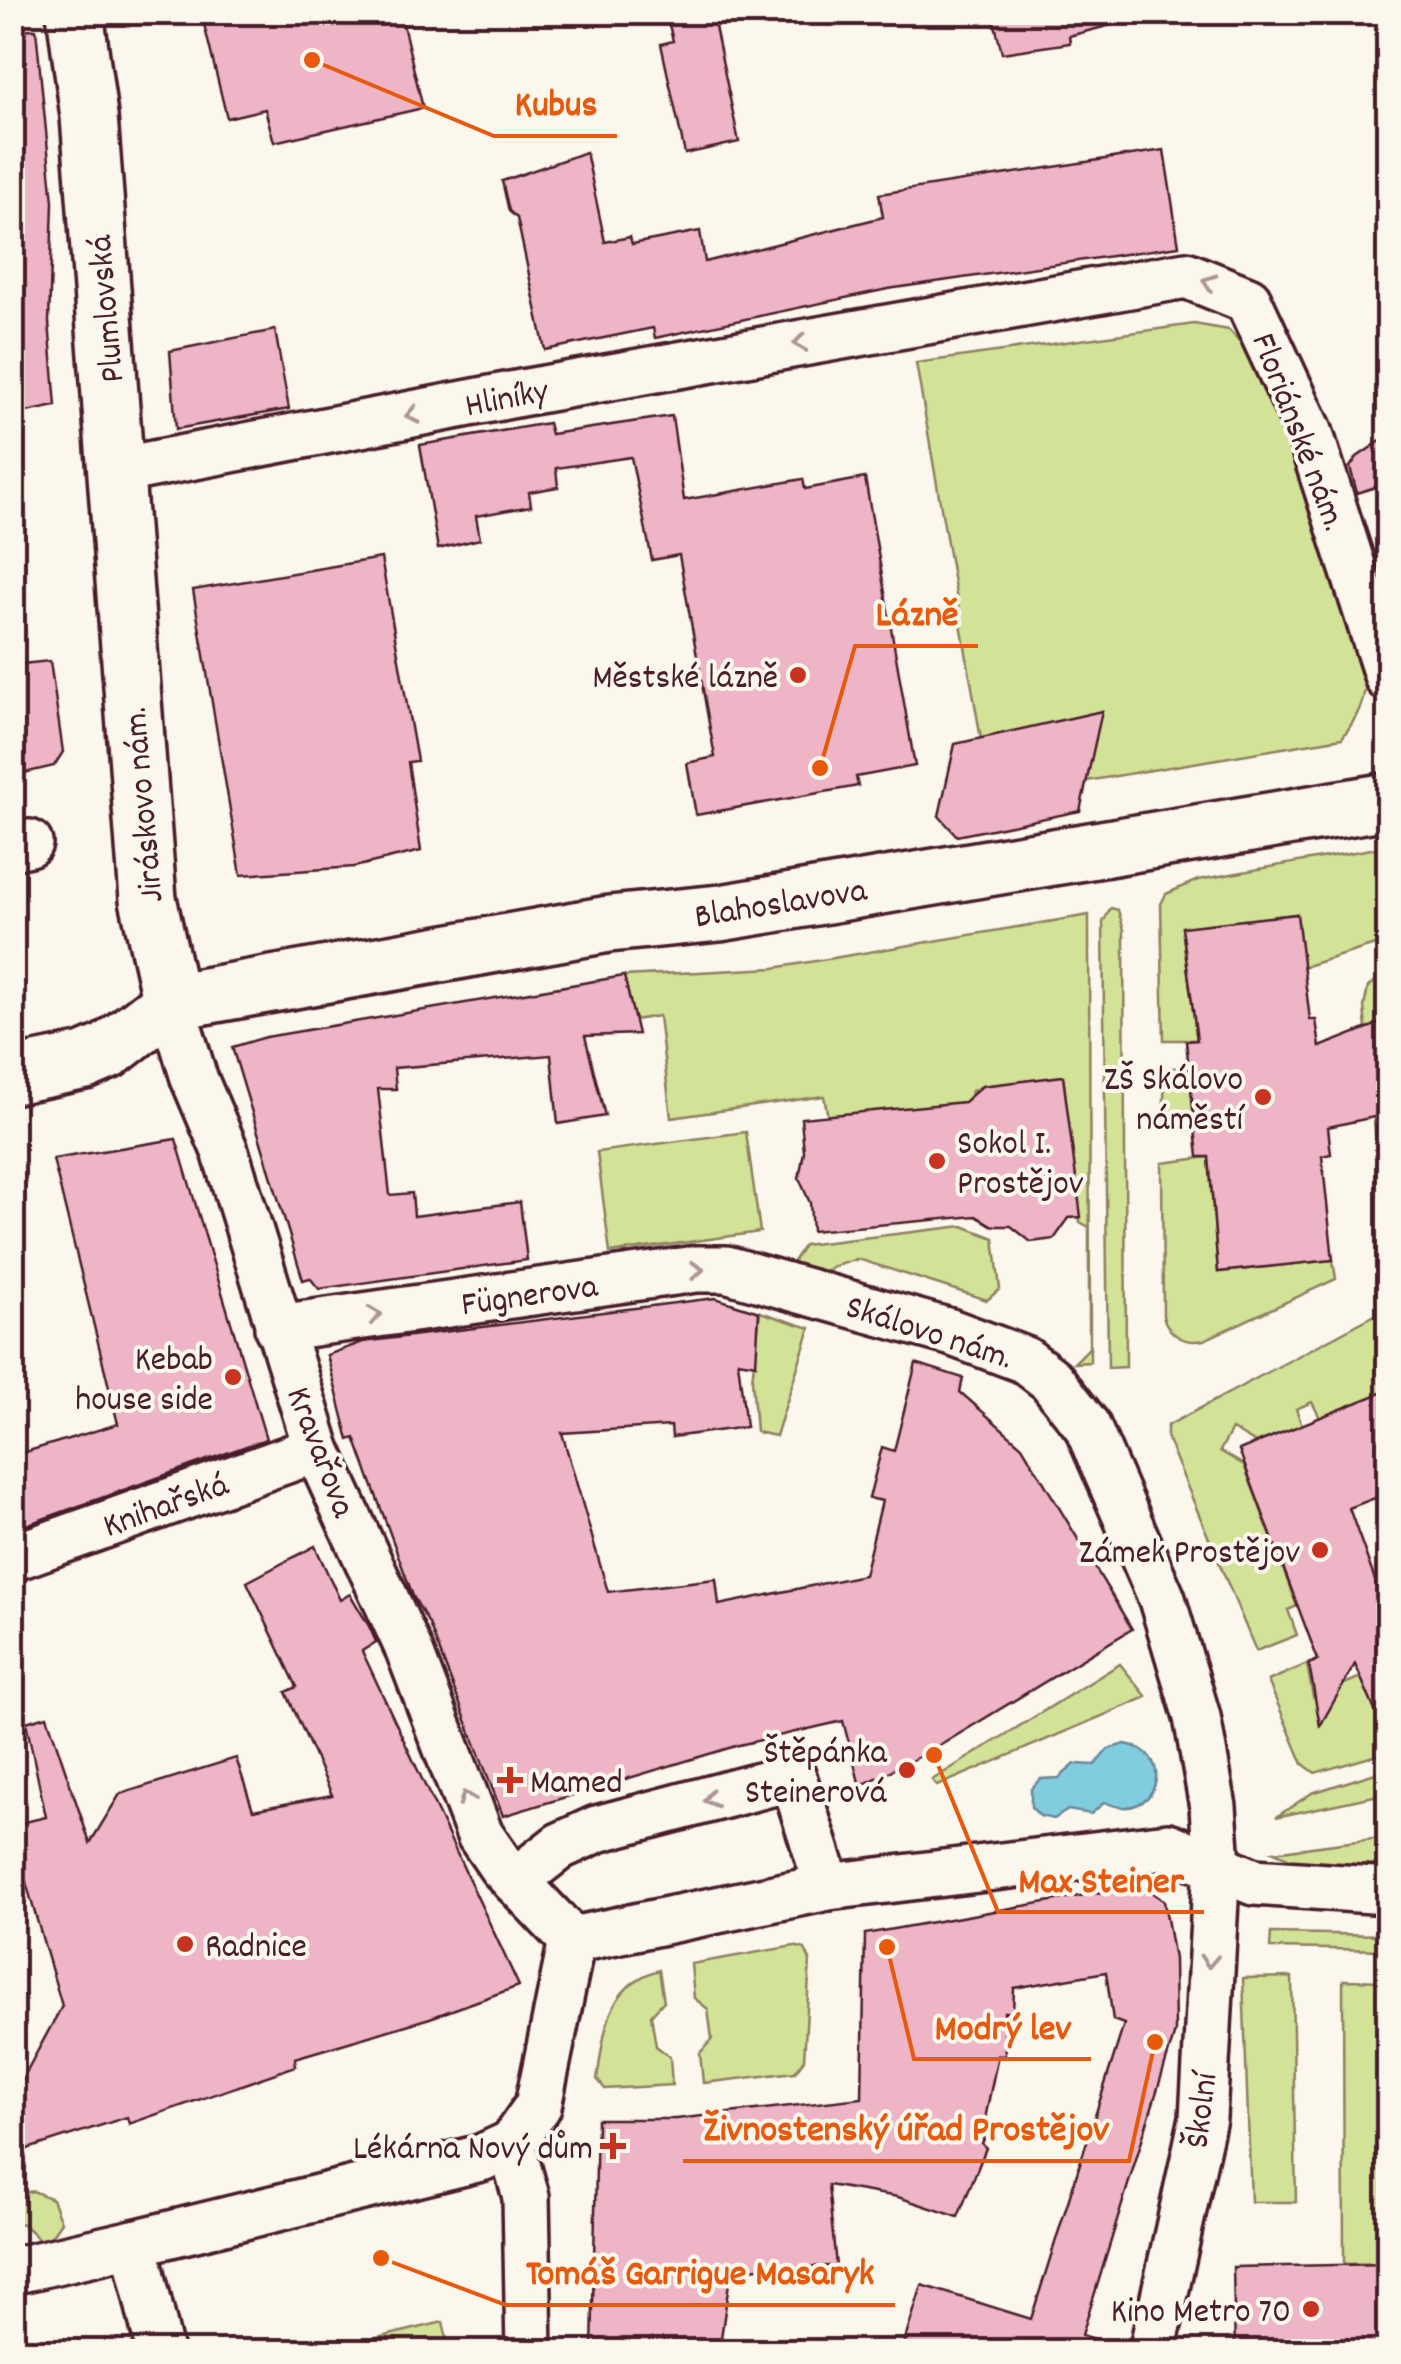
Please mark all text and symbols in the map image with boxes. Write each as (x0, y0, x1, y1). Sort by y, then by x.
callout: Kubus (494, 68, 617, 136)
text: Kubus (515, 80, 597, 135)
street label: Plumlovská (78, 232, 140, 385)
one-way arrow (1202, 274, 1219, 294)
street label: Floriánské nám. (1236, 327, 1357, 539)
one-way arrow (792, 332, 808, 353)
street label: Hliníky (461, 368, 554, 433)
one-way arrow (404, 403, 421, 424)
callout: Lázně (855, 578, 978, 646)
text: Lázně (876, 590, 958, 645)
place label: Městské lázně (592, 655, 778, 705)
marker: Městské lázně (787, 664, 809, 686)
street label: Jiráskovo nám. (113, 705, 179, 904)
street label: Blahoslavova (691, 868, 871, 944)
place label: ZŠ Skálovo náměstí (1104, 1057, 1246, 1147)
marker: ZŠ Skálovo náměstí (1252, 1086, 1274, 1108)
place label: Sokol I. Prostějov (957, 1121, 1084, 1211)
marker: Sokol I. Prostějov (926, 1150, 948, 1172)
one-way arrow (689, 1260, 705, 1281)
street label: Fügnerova (458, 1264, 602, 1332)
street label: Skálovo nám. (839, 1284, 1018, 1385)
one-way arrow (367, 1305, 383, 1326)
place label: Kebab house side (75, 1337, 213, 1427)
marker: Kebab house side (222, 1366, 244, 1388)
street label: Kravařova (271, 1380, 366, 1526)
street label: Knihařská (97, 1462, 237, 1554)
place label: Zámek Prostějov (1079, 1530, 1300, 1580)
marker: Zámek Prostějov (1309, 1539, 1331, 1561)
place label: Štěpánka Steinerová (745, 1730, 888, 1820)
marker: Štěpánka Steinerová (896, 1759, 918, 1781)
place label: Mamed (530, 1760, 623, 1810)
marker: Mamed (499, 1769, 521, 1791)
one-way arrow (701, 1787, 719, 1808)
one-way arrow (457, 1791, 478, 1808)
callout: Max Steiner (998, 1844, 1204, 1912)
text: Max Steiner (1018, 1857, 1185, 1912)
place label: Radnice (205, 1924, 307, 1974)
marker: Radnice (174, 1933, 196, 1955)
one-way arrow (1199, 1954, 1220, 1970)
callout: Modrý lev (914, 1991, 1091, 2059)
text: Modrý lev (935, 2004, 1072, 2059)
street label: Školní (1175, 2068, 1234, 2151)
callout: Živnostenský úřad Prostějov (683, 2093, 1129, 2161)
text: Živnostenský úřad Prostějov (703, 2105, 1109, 2160)
place label: Lékárna Nový dům (353, 2126, 593, 2176)
marker: Lékárna Nový dům (602, 2135, 624, 2157)
callout: Tomáš Garrigue Masaryk (506, 2237, 895, 2305)
text: Tomáš Garrigue Masaryk (526, 2249, 874, 2304)
place label: Kino Metro 70 (1111, 2289, 1291, 2339)
marker: Kino Metro 70 (1300, 2298, 1322, 2320)

